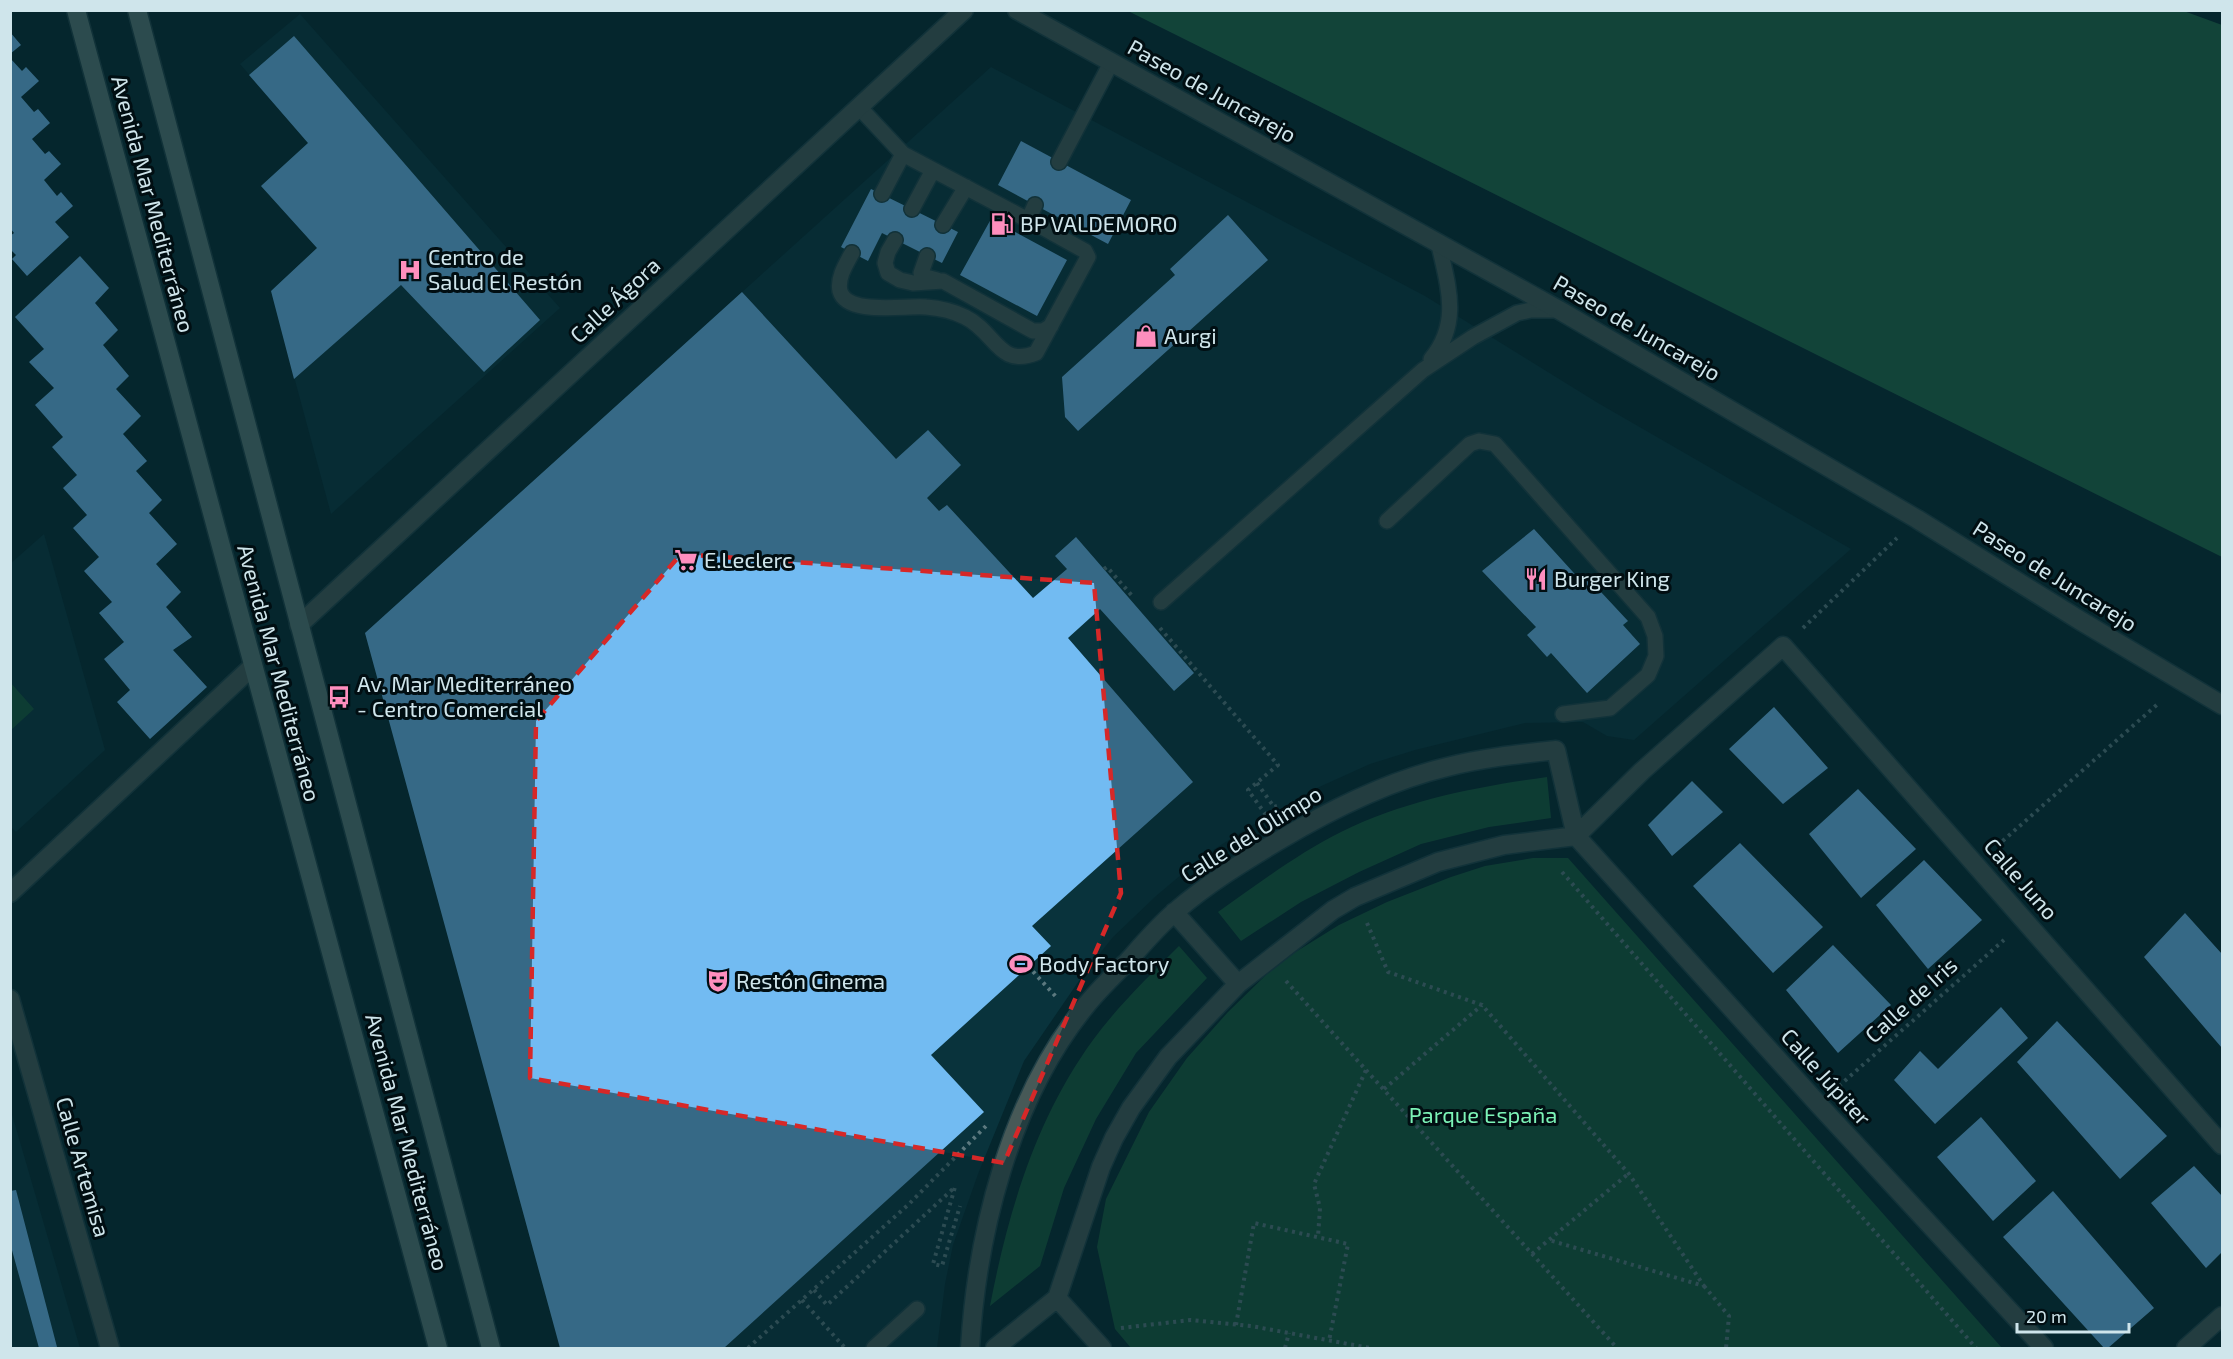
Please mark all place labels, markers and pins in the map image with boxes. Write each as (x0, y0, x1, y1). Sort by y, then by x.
place label: BP VALDEMORO (1020, 210, 1177, 236)
fuel station icon: BP VALDEMORO (989, 211, 1015, 237)
place label: Centro de Salud El Restón (428, 243, 582, 294)
hospital icon: Centro de Salud El Restón (397, 257, 423, 283)
place label: Aurgi (1164, 322, 1217, 348)
shop icon: Aurgi (1133, 323, 1159, 349)
place label: E.Leclerc (704, 546, 793, 572)
supermarket icon: E.Leclerc (673, 547, 699, 573)
place label: Burger King (1554, 565, 1670, 591)
restaurant icon: Burger King (1523, 566, 1549, 592)
place label: Av. Mar Mediterráneo - Centro Comercial (357, 670, 572, 721)
bus stop icon: Av. Mar Mediterráneo - Centro Comercial (326, 684, 352, 710)
place label: Body Factory (1039, 950, 1170, 976)
sports icon: Body Factory (1008, 951, 1034, 977)
place label: Restón Cinema (736, 967, 885, 993)
theatre icon: Restón Cinema (705, 968, 731, 994)

